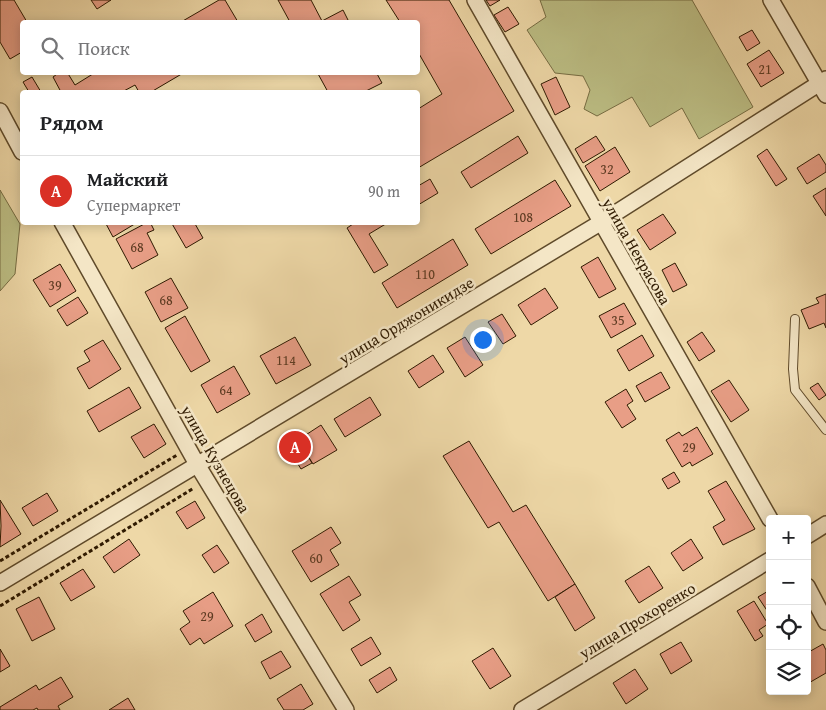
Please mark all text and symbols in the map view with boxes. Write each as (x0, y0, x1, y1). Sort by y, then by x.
search box (20, 20, 420, 75)
icon: search (38, 34, 66, 62)
text: Поиск (78, 34, 130, 62)
house number: 21 (758, 59, 772, 79)
text: Рядом (40, 107, 103, 138)
house number: 32 (600, 159, 614, 179)
text: Майский (87, 165, 168, 193)
text: A (51, 179, 61, 203)
text: 90 m (368, 179, 400, 203)
street label: улица Некрасова (596, 192, 678, 309)
text: Супермаркет (87, 193, 180, 217)
house number: 108 (513, 207, 533, 227)
house number: 68 (130, 237, 144, 257)
house number: 110 (415, 264, 435, 284)
street label: улица Орджоникидзе (333, 270, 478, 370)
house number: 39 (48, 275, 62, 295)
house number: 68 (159, 290, 173, 310)
house number: 35 (611, 310, 625, 330)
your location (470, 327, 496, 353)
house number: 114 (276, 350, 296, 370)
house number: 64 (219, 380, 233, 400)
street label: улица Кузнецова (175, 400, 257, 518)
pin: A (279, 428, 311, 466)
house number: 29 (682, 437, 696, 457)
map controls (766, 515, 811, 695)
button: + (766, 515, 811, 560)
house number: 60 (309, 548, 323, 568)
button: − (766, 560, 811, 605)
street label: улица Прохоренко (573, 576, 700, 665)
button: locate (766, 605, 811, 650)
house number: 29 (200, 606, 214, 626)
button: layers (766, 650, 811, 695)

